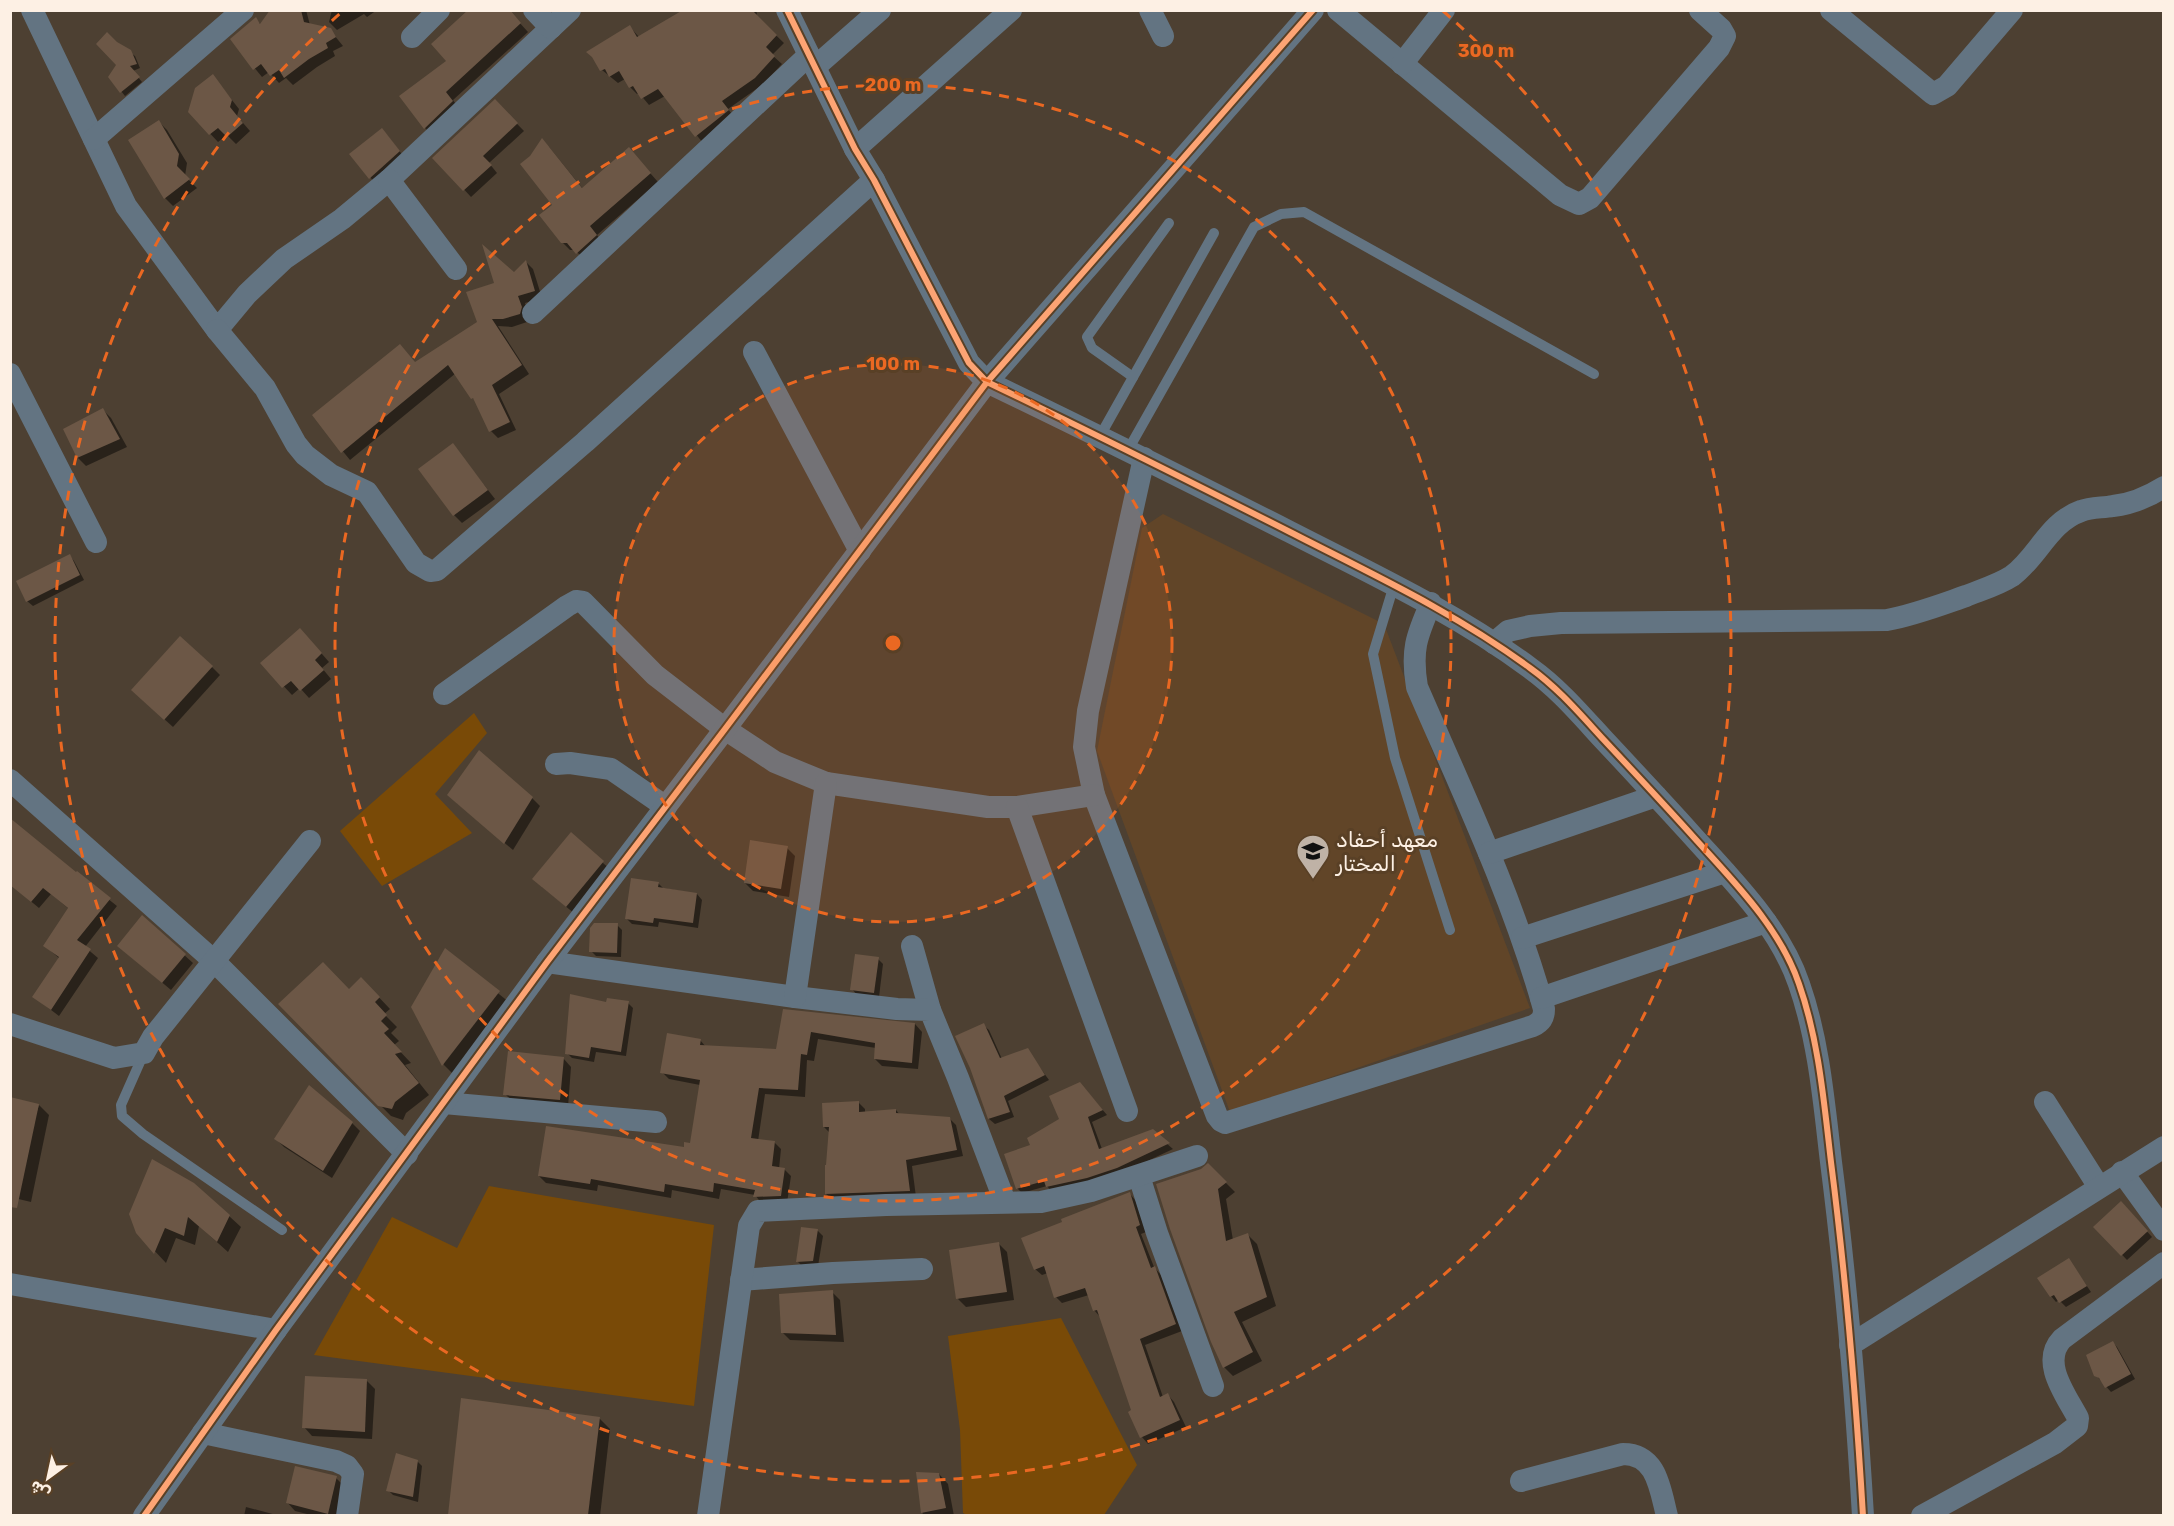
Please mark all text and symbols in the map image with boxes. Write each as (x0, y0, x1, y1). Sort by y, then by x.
text: 300 m (1458, 40, 1514, 62)
text: 200 m (865, 74, 921, 96)
text: 100 m (866, 353, 920, 375)
centre of rings (883, 633, 903, 653)
place label: معهد أحفاد المختار (1334, 827, 1438, 876)
school or university icon: معهد أحفاد المختار (1295, 833, 1331, 880)
north arrow (18, 1448, 78, 1508)
text: ش (26, 1477, 54, 1504)

